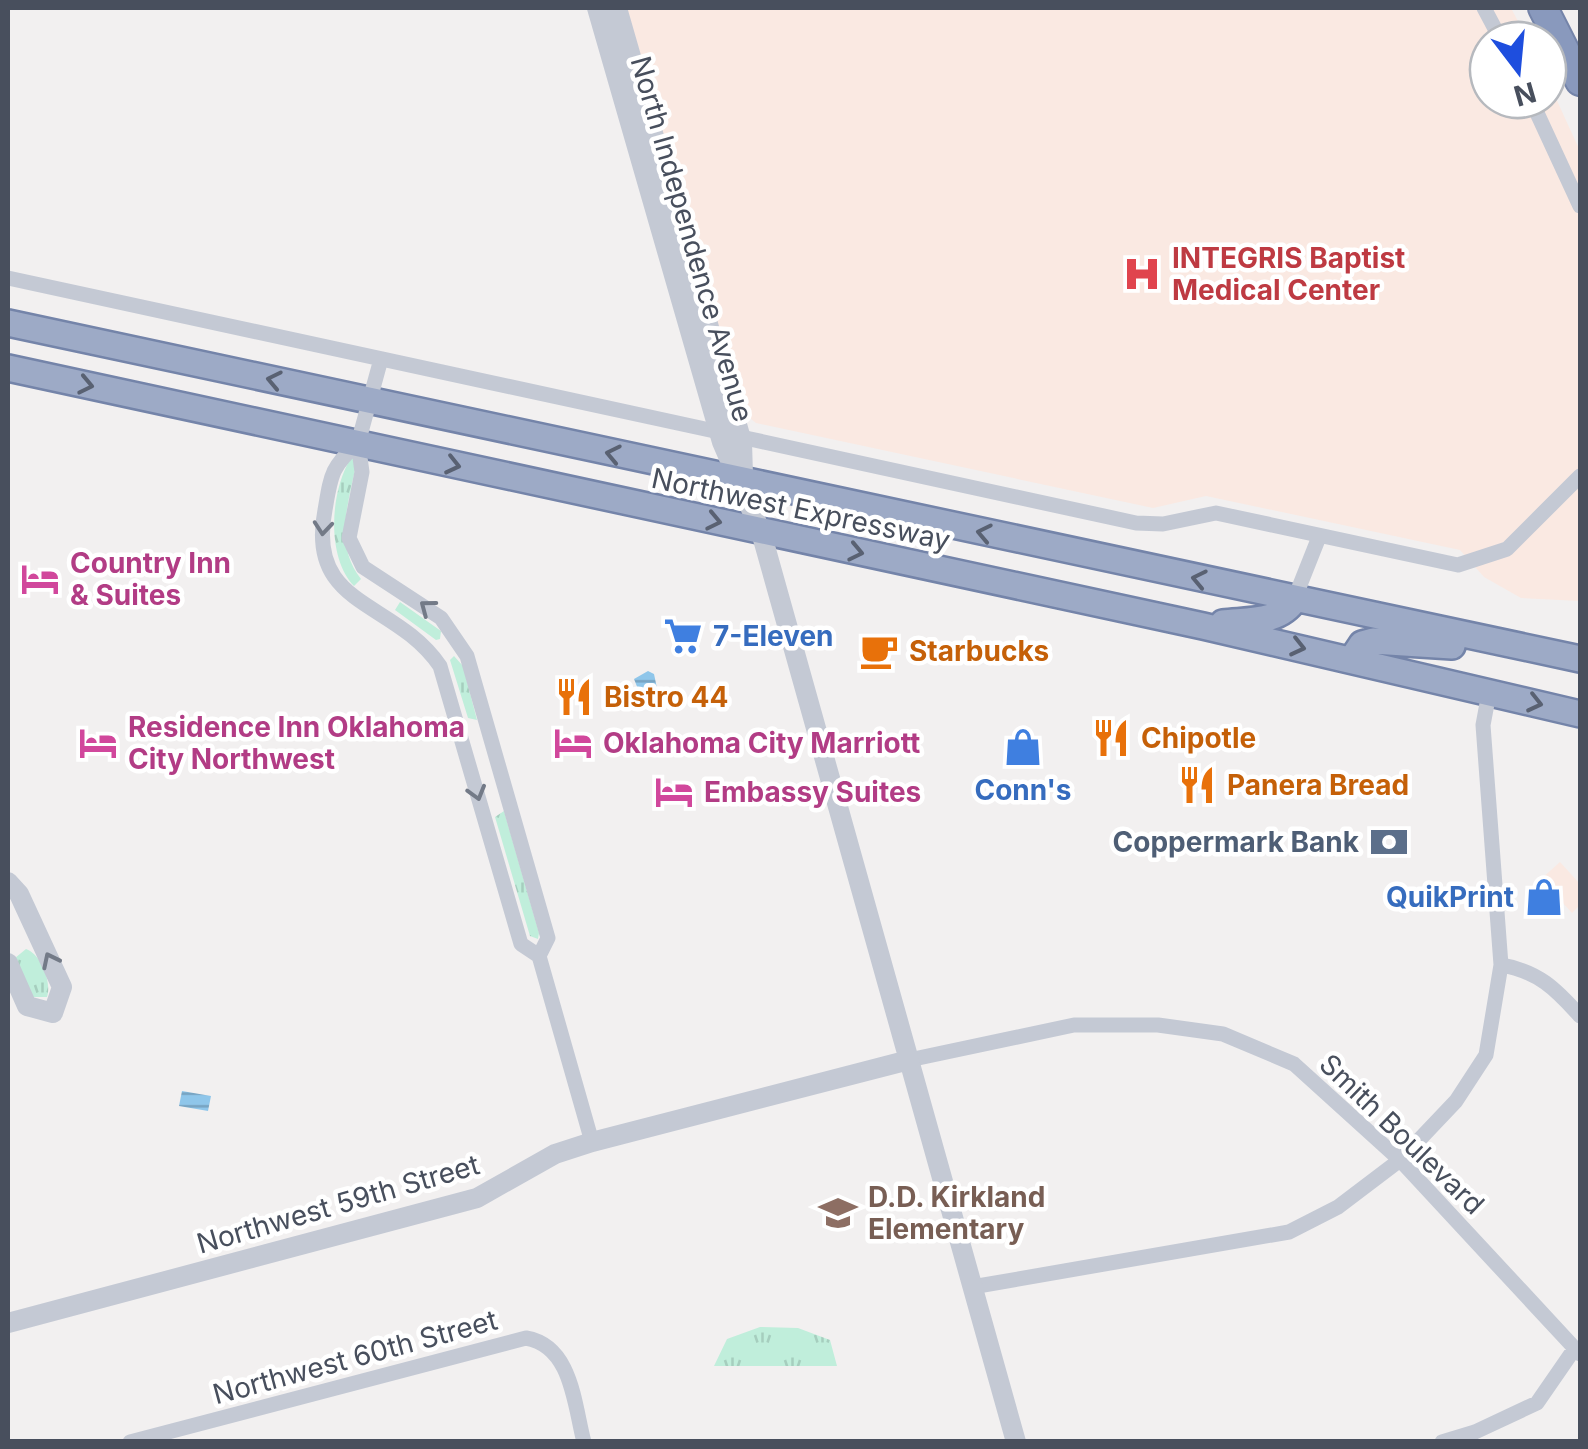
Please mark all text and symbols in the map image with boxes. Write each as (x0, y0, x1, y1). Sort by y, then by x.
north arrow (1468, 20, 1568, 120)
street label: North Independence Avenue (623, 52, 761, 426)
text: N (1510, 75, 1540, 113)
place label: INTEGRIS Baptist Medical Center (1172, 241, 1405, 307)
hospital icon: INTEGRIS Baptist Medical Center (1121, 253, 1163, 295)
one-way arrow (266, 371, 283, 392)
one-way arrow (77, 374, 94, 395)
one-way arrow (605, 445, 622, 466)
one-way arrow (444, 453, 461, 474)
street label: Northwest Expressway (649, 461, 953, 557)
one-way arrow (705, 510, 722, 531)
one-way arrow (313, 521, 334, 537)
one-way arrow (976, 523, 993, 544)
one-way arrow (847, 540, 864, 561)
place label: Country Inn & Suites (70, 546, 231, 612)
hotel icon: Country Inn & Suites (19, 558, 61, 600)
one-way arrow (1191, 570, 1208, 591)
one-way arrow (420, 602, 438, 619)
supermarket icon: 7-Eleven (662, 615, 704, 657)
place label: 7-Eleven (713, 619, 834, 653)
cafe icon: Starbucks (858, 630, 900, 672)
place label: Starbucks (909, 634, 1049, 668)
one-way arrow (1289, 635, 1306, 656)
restaurant icon: Bistro 44 (553, 676, 595, 718)
place label: Bistro 44 (604, 680, 728, 714)
one-way arrow (1526, 691, 1543, 712)
place label: Residence Inn Oklahoma City Northwest (128, 710, 465, 776)
restaurant icon: Chipotle (1090, 717, 1132, 759)
place label: Chipotle (1141, 721, 1256, 755)
hotel icon: Residence Inn Oklahoma City Northwest (77, 722, 119, 764)
hotel icon: Oklahoma City Marriott (552, 722, 594, 764)
place label: Oklahoma City Marriott (603, 726, 920, 760)
shop icon: Conn's (1002, 726, 1044, 768)
restaurant icon: Panera Bread (1176, 764, 1218, 806)
place label: Panera Bread (1227, 768, 1409, 802)
hotel icon: Embassy Suites (653, 771, 695, 813)
place label: Conn's (974, 773, 1072, 807)
place label: Embassy Suites (704, 775, 921, 809)
one-way arrow (465, 784, 486, 801)
bank icon: Coppermark Bank (1368, 821, 1410, 863)
place label: Coppermark Bank (1113, 825, 1360, 859)
shop icon: QuikPrint (1523, 876, 1565, 918)
place label: QuikPrint (1386, 880, 1514, 914)
one-way arrow (42, 953, 62, 971)
street label: Smith Boulevard (1313, 1047, 1491, 1221)
street label: Northwest 59th Street (193, 1147, 483, 1261)
place label: D.D. Kirkland Elementary (868, 1180, 1045, 1246)
school or university icon: D.D. Kirkland Elementary (817, 1192, 859, 1234)
street label: Northwest 60th Street (209, 1303, 501, 1411)

